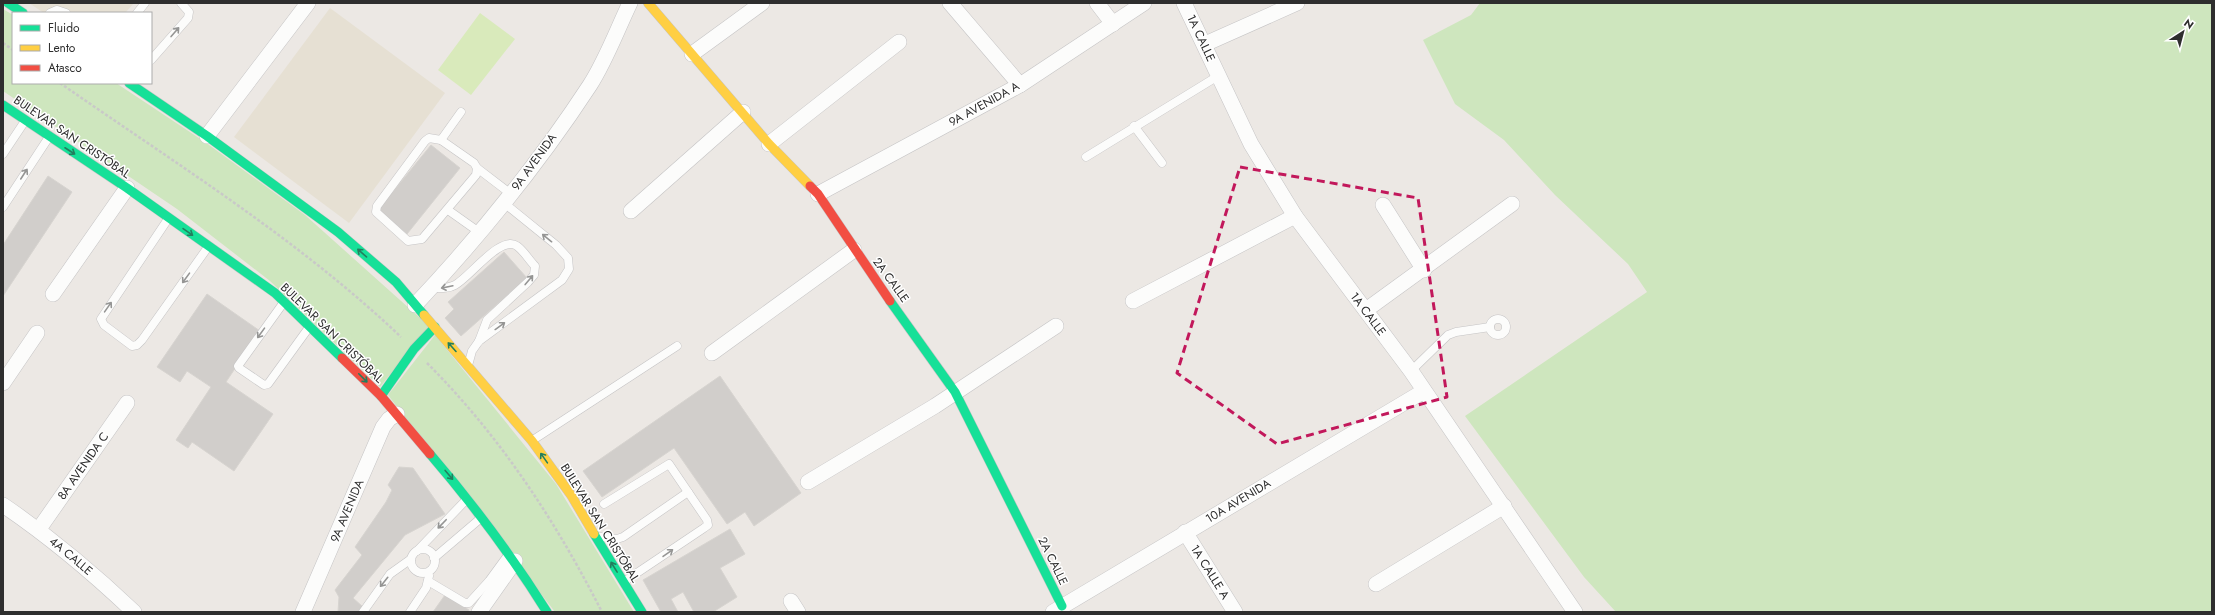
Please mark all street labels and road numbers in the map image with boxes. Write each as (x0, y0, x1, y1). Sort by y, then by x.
street label: 1A CALLE (1182, 11, 1220, 65)
street label: 9A AVENIDA A (945, 77, 1023, 131)
street label: BULEVAR SAN CRISTÓBAL (10, 91, 134, 183)
street label: 9A AVENIDA (507, 130, 561, 194)
street label: 2A CALLE (869, 254, 913, 306)
street label: BULEVAR SAN CRISTÓBAL (276, 279, 388, 388)
street label: 1A CALLE (1346, 289, 1390, 339)
street label: 8A AVENIDA C (53, 429, 113, 503)
street label: BULEVAR SAN CRISTÓBAL (556, 460, 644, 586)
street label: 10A AVENIDA (1202, 474, 1274, 528)
street label: 9A AVENIDA (326, 477, 368, 545)
street label: 4A CALLE (45, 532, 97, 580)
street label: 2A CALLE (1034, 534, 1072, 588)
street label: 1A CALLE A (1186, 541, 1234, 603)

